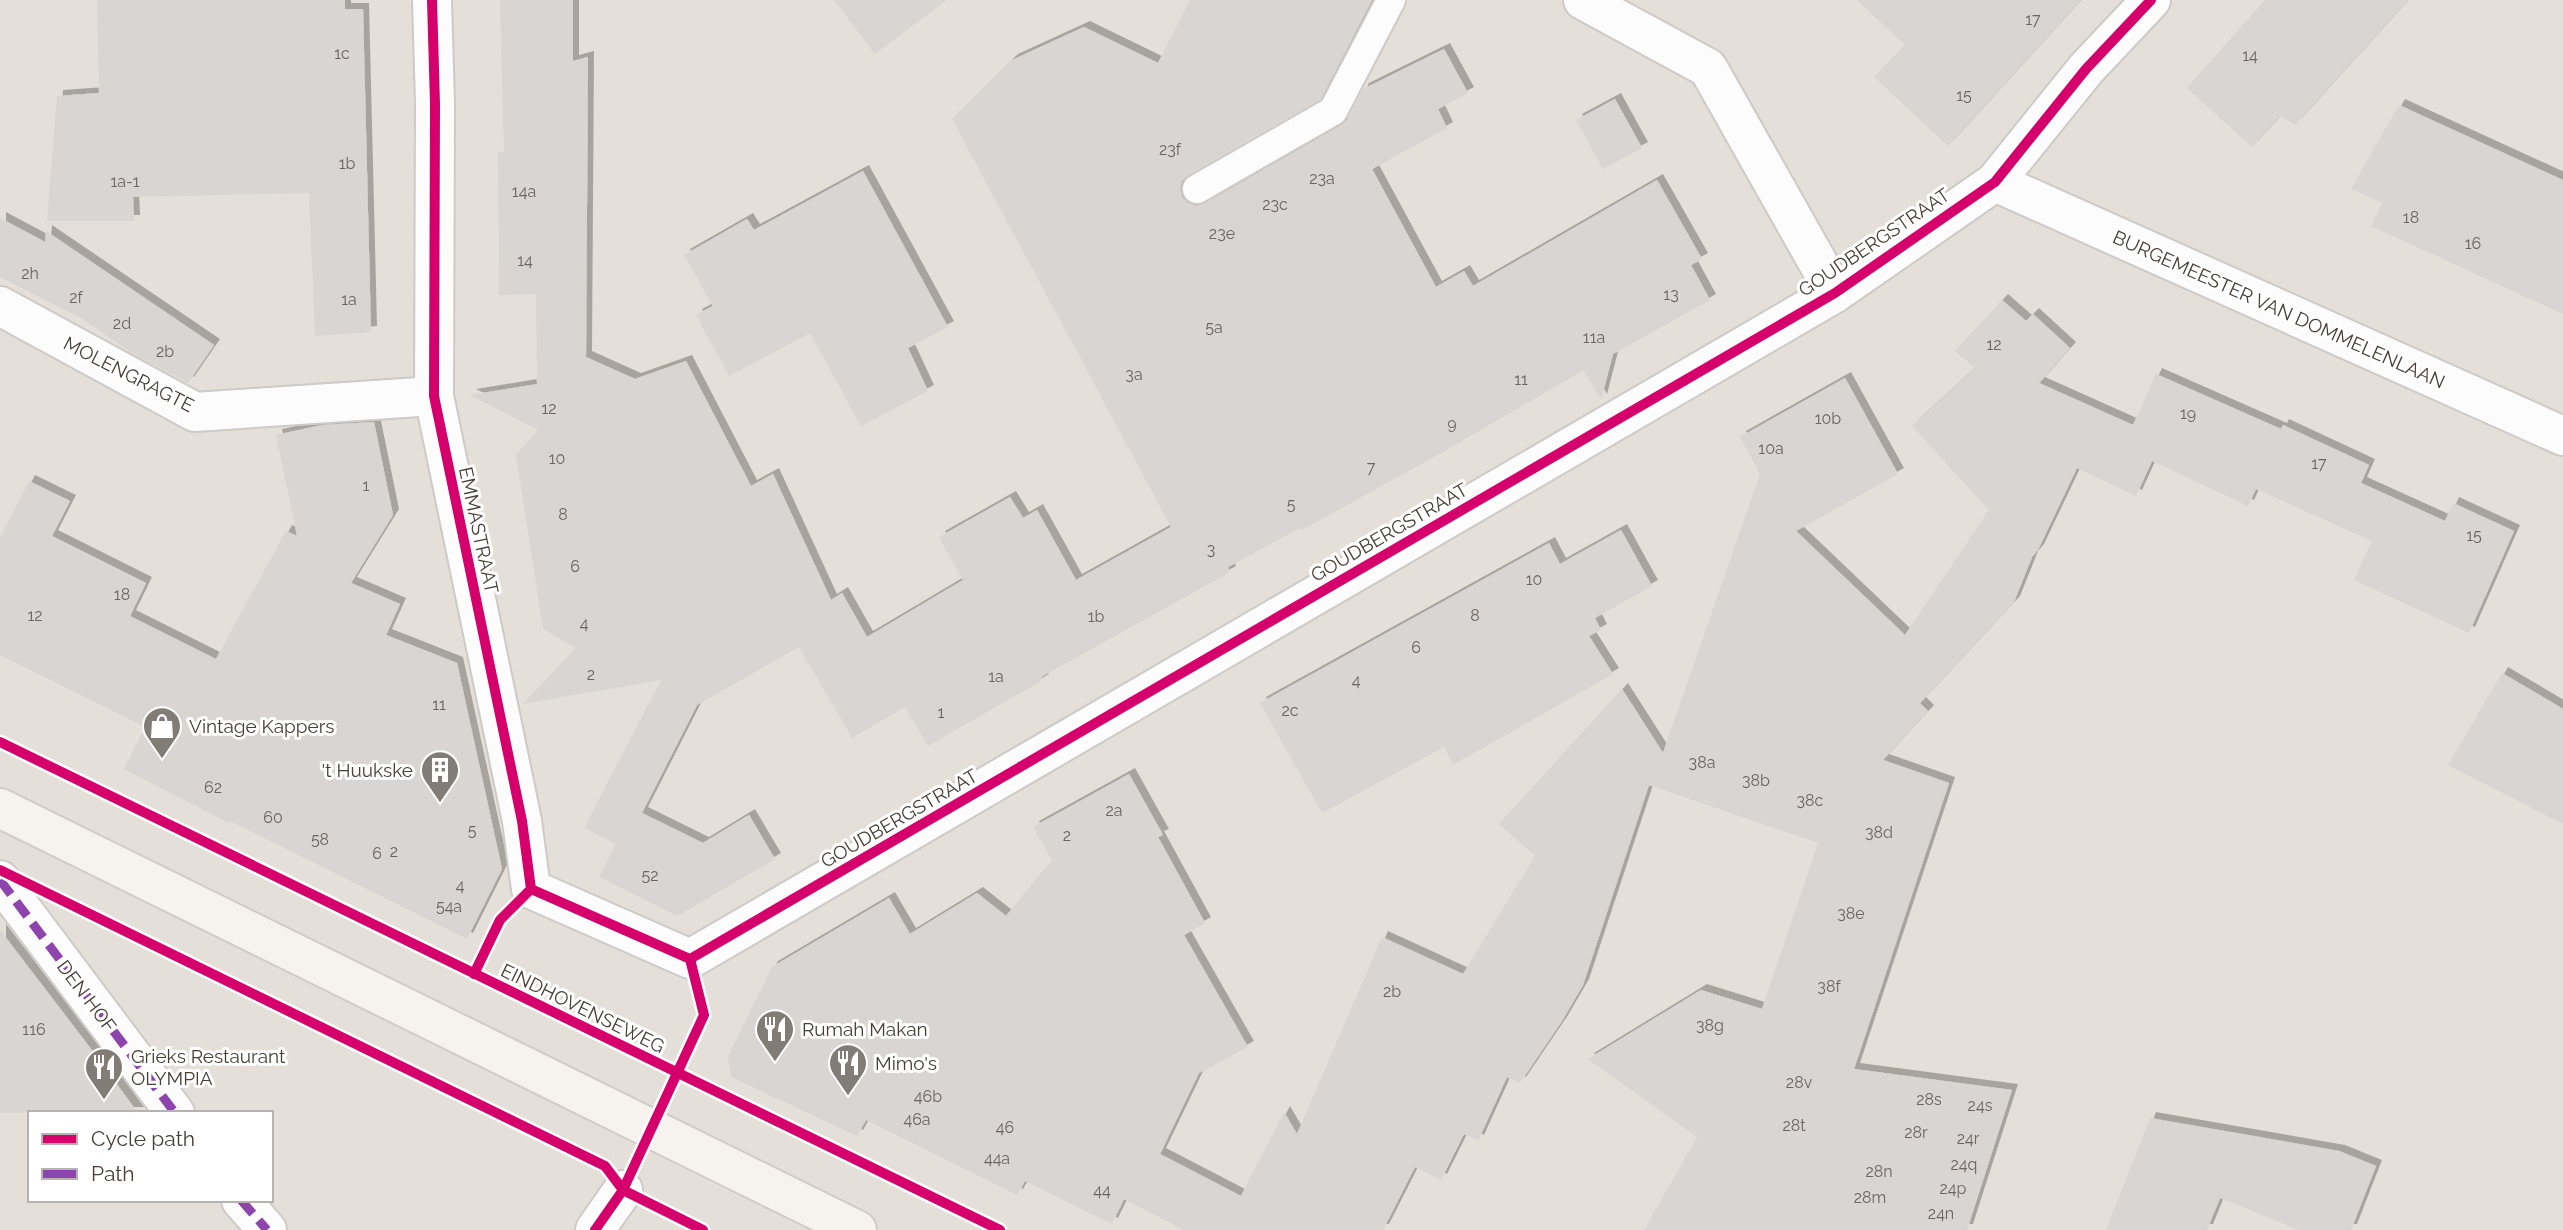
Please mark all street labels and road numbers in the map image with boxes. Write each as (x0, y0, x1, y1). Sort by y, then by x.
street label: GOUDBERGSTRAAT (1794, 183, 1954, 301)
street label: BURGEMEESTER VAN DOMMELENLAAN (2110, 225, 2448, 393)
street label: MOLENGRAGTE (60, 332, 198, 416)
street label: EMMASTRAAT (455, 465, 503, 596)
street label: GOUDBERGSTRAAT (1307, 478, 1472, 586)
street label: GOUDBERGSTRAAT (817, 764, 982, 872)
street label: DEN HOF (53, 956, 121, 1036)
street label: EINDHOVENSEWEG (498, 959, 668, 1057)

